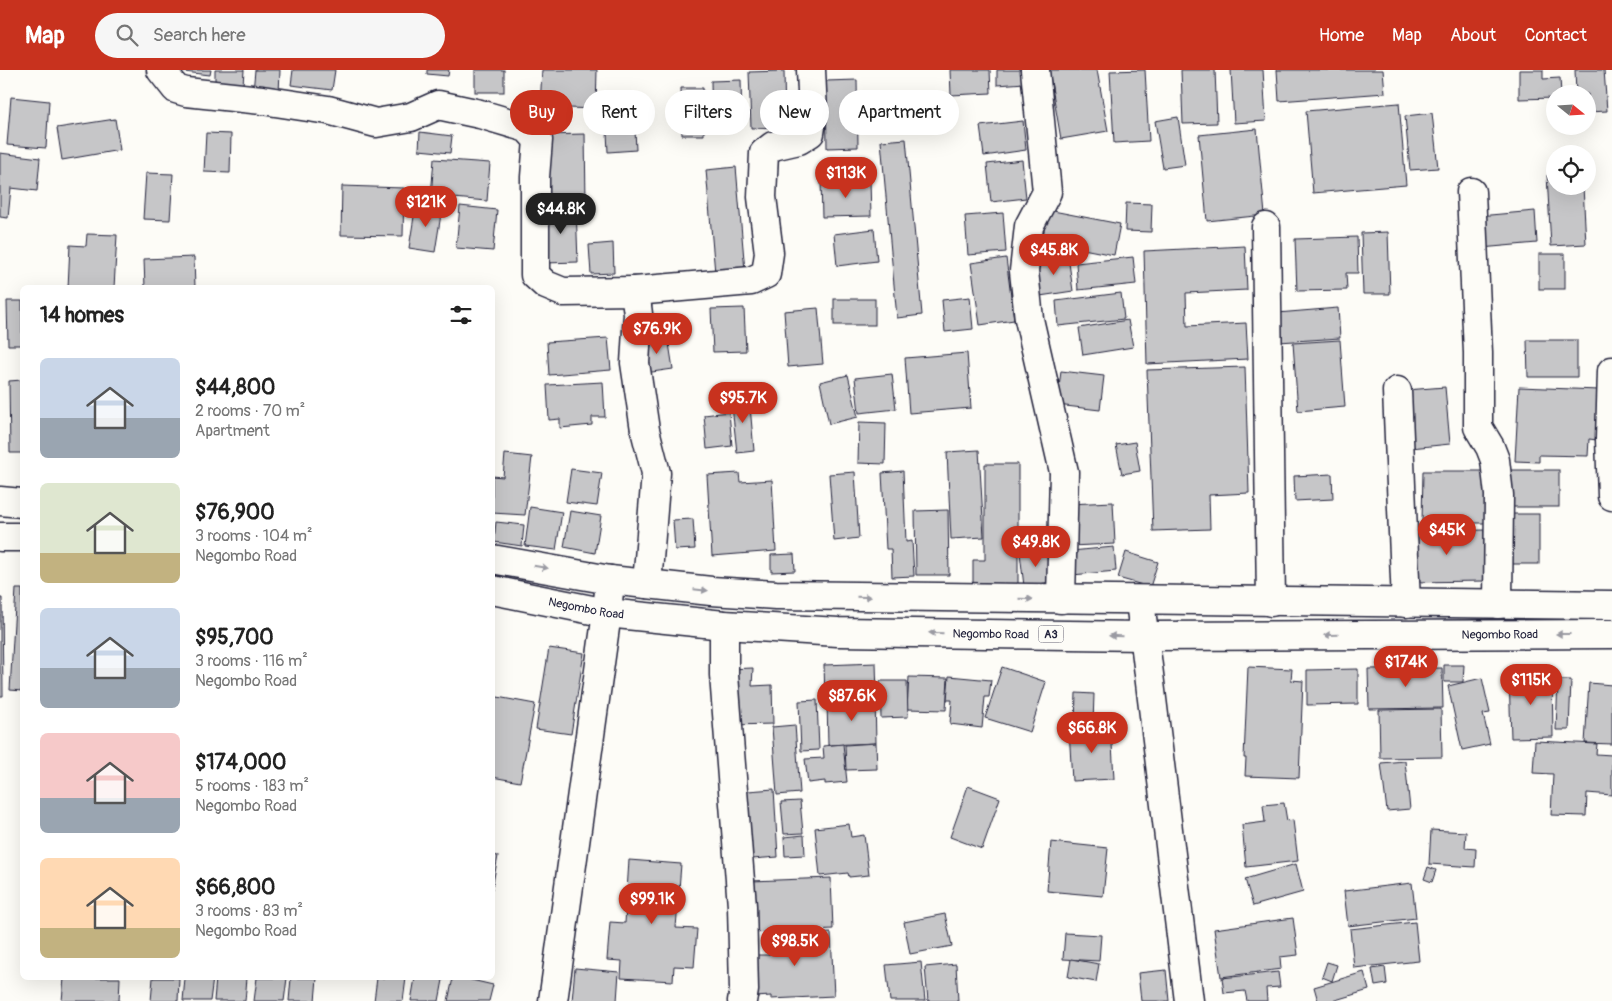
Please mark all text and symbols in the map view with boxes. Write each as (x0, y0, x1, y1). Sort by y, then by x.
search box (95, 13, 445, 58)
text: Map (25, 21, 65, 50)
icon: search (113, 21, 141, 49)
text: Search here (153, 23, 246, 47)
text: Home (1319, 24, 1364, 47)
text: Map (1392, 24, 1422, 47)
text: About (1450, 24, 1496, 47)
text: Contact (1524, 24, 1587, 47)
north arrow (1546, 85, 1596, 135)
map controls (1546, 85, 1596, 195)
chip: Buy (510, 90, 573, 135)
chip: Rent (583, 90, 655, 135)
chip: Filters (665, 90, 750, 135)
chip: New (760, 90, 829, 135)
chip: Apartment (839, 90, 959, 135)
button: locate (1546, 145, 1596, 195)
pin: $113K (811, 156, 881, 199)
text: $113K (826, 163, 866, 183)
pin: $121K (391, 186, 461, 228)
text: $121K (406, 192, 446, 212)
pin: $44.8K (520, 192, 602, 235)
text: $44.8K (537, 199, 585, 219)
pin: $45.8K (1013, 234, 1095, 276)
text: $45.8K (1030, 240, 1078, 260)
icon: filters (447, 301, 475, 329)
text: 14 homes (40, 302, 124, 329)
pin: $76.9K (616, 312, 698, 355)
text: $76.9K (633, 319, 681, 339)
text: $44,800 (195, 374, 275, 401)
icon: home (80, 378, 140, 438)
pin: $95.7K (702, 382, 784, 424)
text: $95.7K (719, 388, 767, 408)
text: 2 rooms · 70 m² (195, 401, 305, 421)
text: Apartment (195, 421, 270, 441)
text: $76,900 (195, 499, 275, 526)
icon: home (80, 503, 140, 563)
pin: $45K (1417, 514, 1477, 556)
text: $45K (1429, 520, 1465, 540)
text: 3 rooms · 104 m² (195, 526, 312, 546)
pin: $49.8K (995, 526, 1077, 568)
text: $49.8K (1012, 532, 1060, 552)
text: Negombo Road (195, 546, 297, 566)
one-way arrow (533, 564, 549, 572)
one-way arrow (694, 586, 710, 594)
one-way arrow (856, 593, 872, 601)
street label: Negombo Road (547, 594, 625, 622)
one-way arrow (1018, 595, 1034, 603)
text: $95,700 (195, 624, 274, 651)
street label: Negombo Road (952, 626, 1029, 642)
road number: A3 (1038, 626, 1064, 642)
street label: Negombo Road (1461, 627, 1538, 642)
icon: home (80, 628, 140, 688)
one-way arrow (928, 629, 944, 637)
one-way arrow (1555, 630, 1571, 638)
one-way arrow (1108, 631, 1124, 639)
one-way arrow (1323, 631, 1339, 639)
pin: $174K (1371, 646, 1441, 688)
text: 3 rooms · 116 m² (195, 651, 308, 671)
text: $174K (1385, 652, 1427, 672)
pin: $115K (1496, 664, 1566, 706)
text: $115K (1511, 670, 1551, 690)
text: Negombo Road (195, 671, 297, 691)
pin: $87.6K (811, 680, 893, 722)
text: $87.6K (828, 686, 876, 706)
pin: $66.8K (1051, 712, 1133, 754)
text: $66.8K (1068, 718, 1116, 738)
text: $174,000 (195, 749, 286, 776)
icon: home (80, 753, 140, 813)
text: 5 rooms · 183 m² (195, 776, 309, 796)
text: Negombo Road (195, 796, 297, 816)
text: $66,800 (195, 874, 275, 901)
icon: home (80, 878, 140, 938)
pin: $99.1K (611, 882, 693, 925)
text: $99.1K (630, 889, 674, 909)
text: 3 rooms · 83 m² (195, 901, 303, 921)
text: Negombo Road (195, 921, 297, 941)
pin: $98.5K (754, 924, 836, 967)
text: $98.5K (772, 931, 818, 951)

